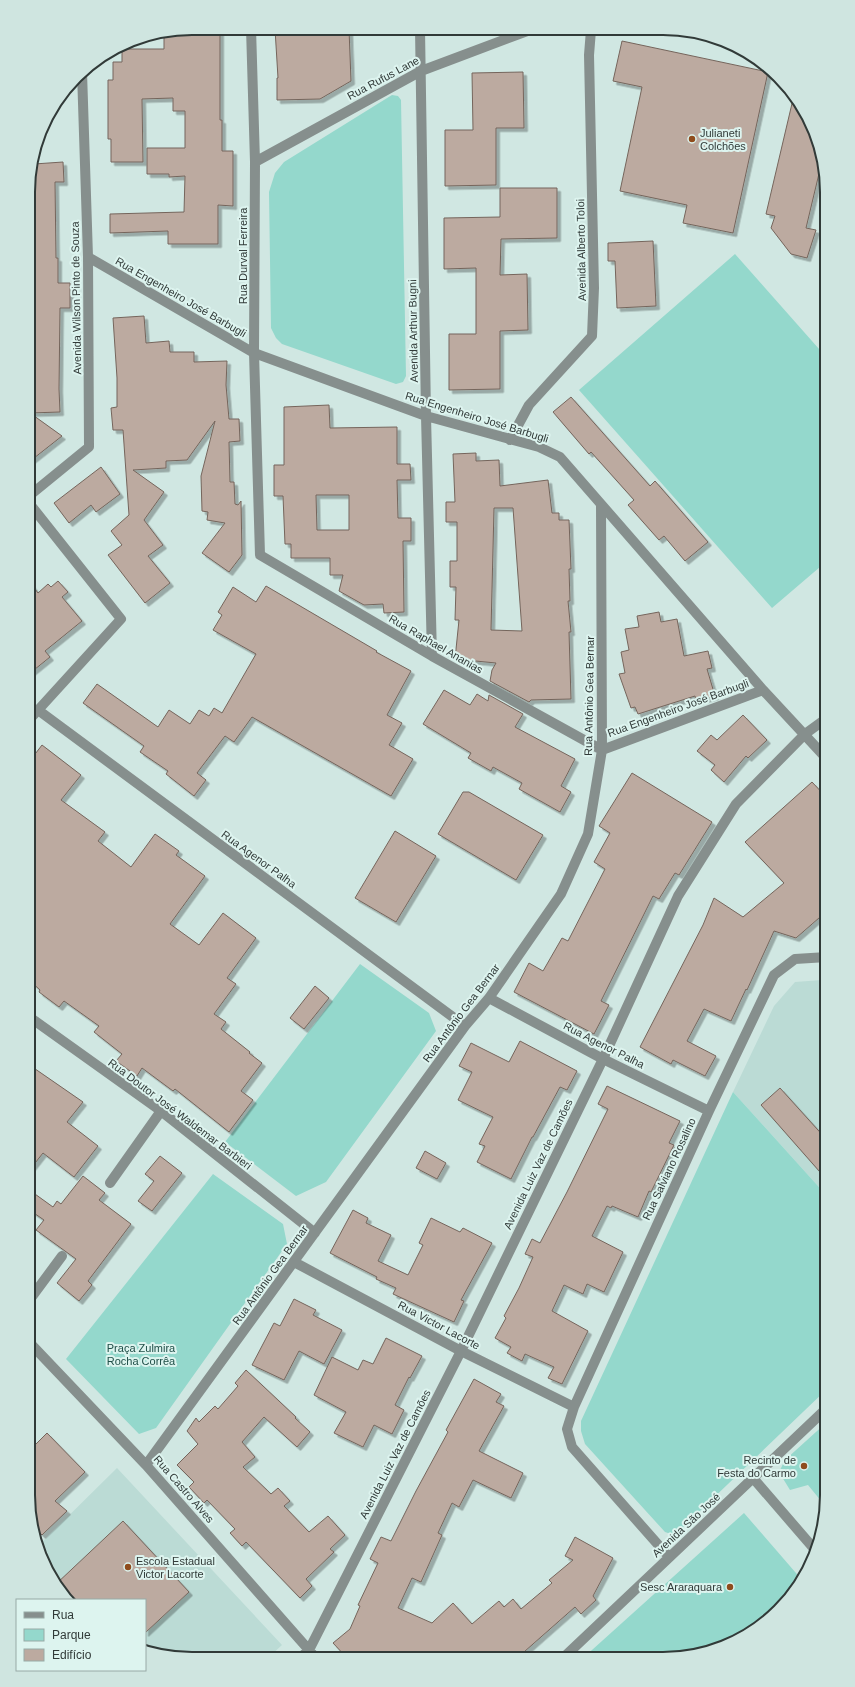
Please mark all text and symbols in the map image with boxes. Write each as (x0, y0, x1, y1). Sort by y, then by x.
street label: Rua Rufus Lane (345, 54, 421, 102)
place label: Julianeti Colchões (700, 127, 746, 152)
marker: Julianeti Colchões (687, 134, 697, 144)
street label: Avenida Alberto Toloi (574, 199, 588, 301)
street label: Rua Durval Ferreira (237, 207, 249, 304)
street label: Avenida Wilson Pinto de Souza (69, 220, 83, 375)
street label: Rua Engenheiro José Barbugli (113, 254, 249, 340)
street label: Avenida Arthur Bugni (406, 279, 420, 383)
street label: Rua Engenheiro José Barbugli (404, 389, 550, 445)
street label: Rua Raphael Ananias (387, 612, 486, 676)
street label: Rua Antônio Gea Bernar (582, 636, 596, 756)
street label: Rua Engenheiro José Barbugli (606, 677, 750, 739)
street label: Rua Agenor Palha (219, 828, 299, 891)
street label: Rua Antônio Gea Bernar (420, 961, 502, 1064)
street label: Rua Agenor Palha (561, 1019, 647, 1071)
street label: Rua Doutor José Waldemar Barbieri (106, 1056, 254, 1172)
street label: Avenida Luiz Vaz de Camões (501, 1097, 575, 1231)
street label: Rua Salviano Rosalino (640, 1116, 698, 1222)
street label: Rua Antônio Gea Bernar (230, 1223, 310, 1327)
street label: Rua Victor Lacorte (396, 1298, 482, 1352)
park label: Praça Zulmira Rocha Corrêa (107, 1342, 176, 1367)
street label: Avenida Luiz Vaz de Camões (357, 1387, 433, 1521)
street label: Rua Castro Alves (152, 1453, 217, 1525)
place label: Recinto de Festa do Carmo (717, 1454, 796, 1479)
marker: Recinto de Festa do Carmo (799, 1461, 809, 1471)
street label: Avenida São José (650, 1490, 722, 1560)
place label: Escola Estadual Victor Lacorte (136, 1555, 215, 1580)
marker: Escola Estadual Victor Lacorte (123, 1562, 133, 1572)
place label: Sesc Araraquara (640, 1581, 723, 1593)
marker: Sesc Araraquara (725, 1582, 735, 1592)
legend (16, 1599, 146, 1671)
text: Rua (52, 1608, 74, 1622)
text: Parque (52, 1628, 91, 1642)
text: Edifício (52, 1648, 92, 1662)

